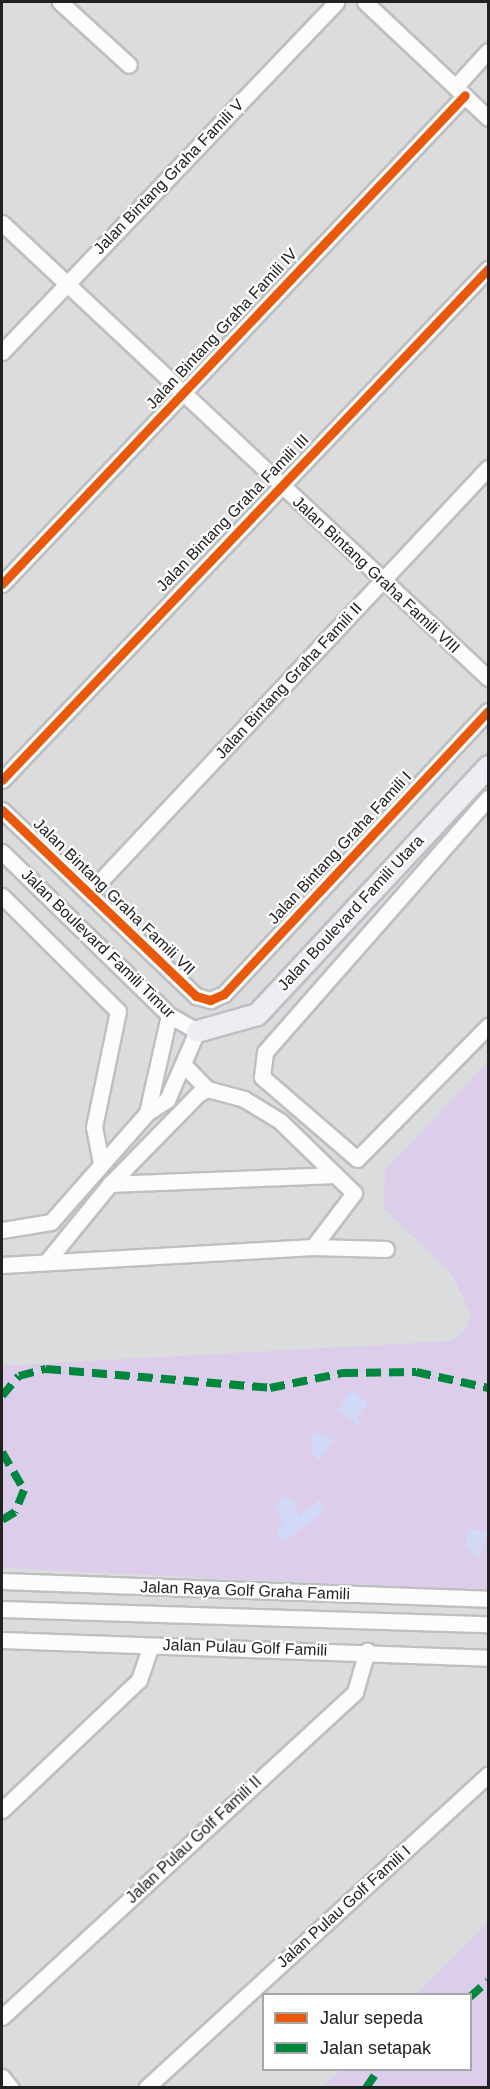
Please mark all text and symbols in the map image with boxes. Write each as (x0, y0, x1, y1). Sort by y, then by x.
street label: Jalan Bintang Graha Famili V (90, 95, 248, 259)
street label: Jalan Bintang Graha Famili IV (143, 245, 301, 413)
street label: Jalan Bintang Graha Famili III (153, 431, 313, 595)
street label: Jalan Bintang Graha Famili VIII (288, 492, 464, 658)
street label: Jalan Bintang Graha Famili II (212, 599, 366, 763)
street label: Jalan Bintang Graha Famili I (264, 768, 416, 928)
street label: Jalan Bintang Graha Famili VII (29, 815, 199, 979)
street label: Jalan Boulevard Famili Utara (274, 831, 428, 995)
street label: Jalan Boulevard Famili Timur (17, 865, 179, 1023)
street label: Jalan Raya Golf Graha Famili (140, 1578, 350, 1604)
street label: Jalan Pulau Golf Famili (162, 1636, 328, 1660)
street label: Jalan Pulau Golf Famili II (122, 1772, 266, 1908)
street label: Jalan Pulau Golf Famili I (273, 1842, 415, 1972)
legend (262, 1993, 472, 2071)
text: Jalur sepeda (320, 2008, 423, 2028)
text: Jalan setapak (320, 2038, 431, 2058)

